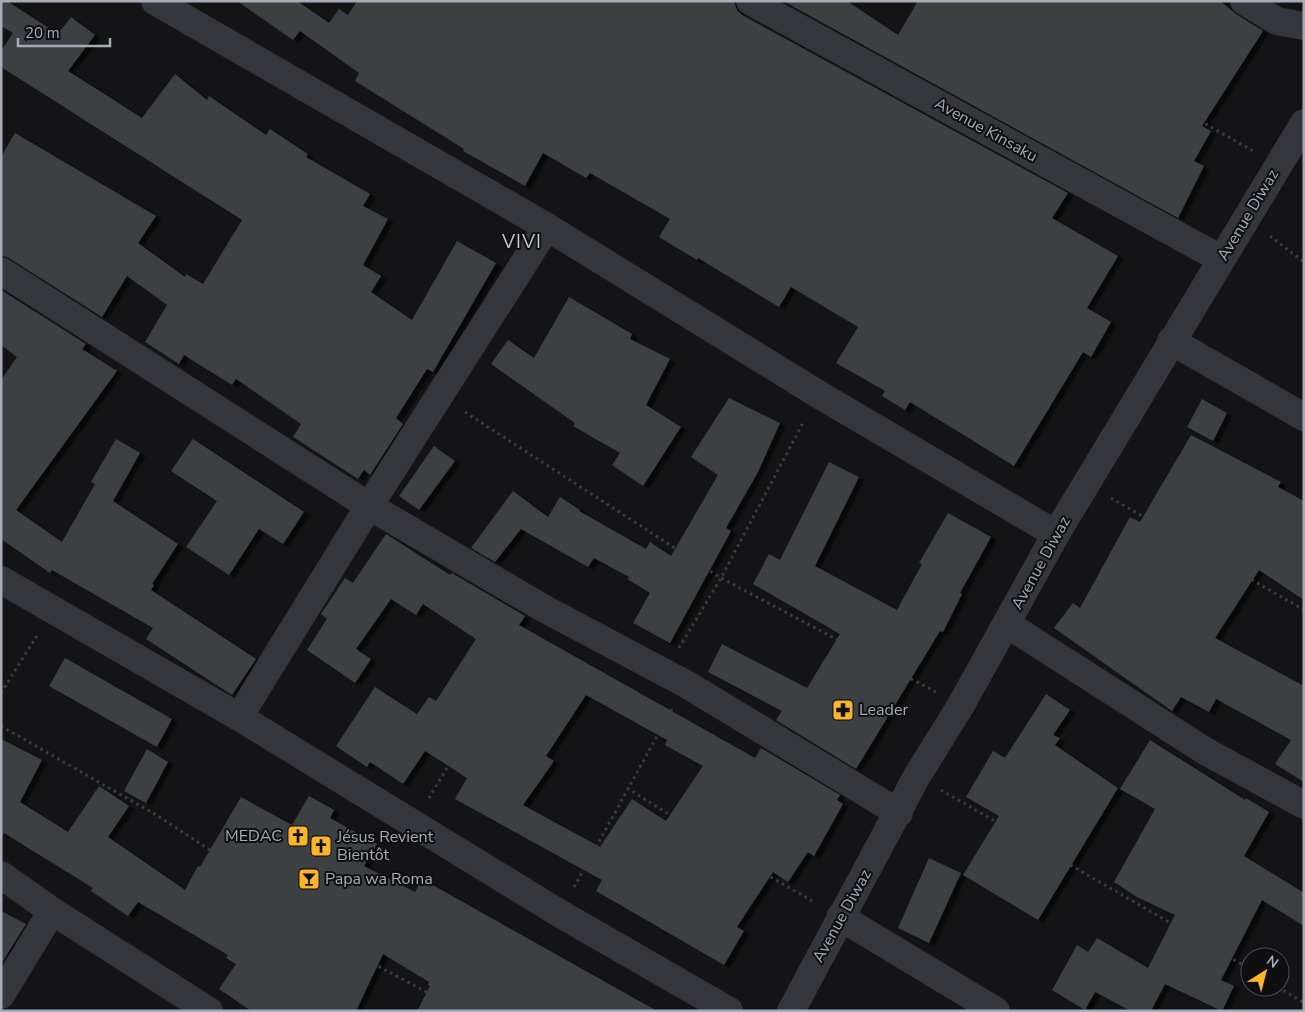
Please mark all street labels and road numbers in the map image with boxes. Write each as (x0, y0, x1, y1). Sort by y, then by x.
street label: Avenue Kinsaku (931, 93, 1041, 167)
street label: Avenue Diwaz (1212, 165, 1284, 265)
street label: Avenue Diwaz (1006, 512, 1076, 614)
street label: Avenue Diwaz (807, 865, 877, 967)

